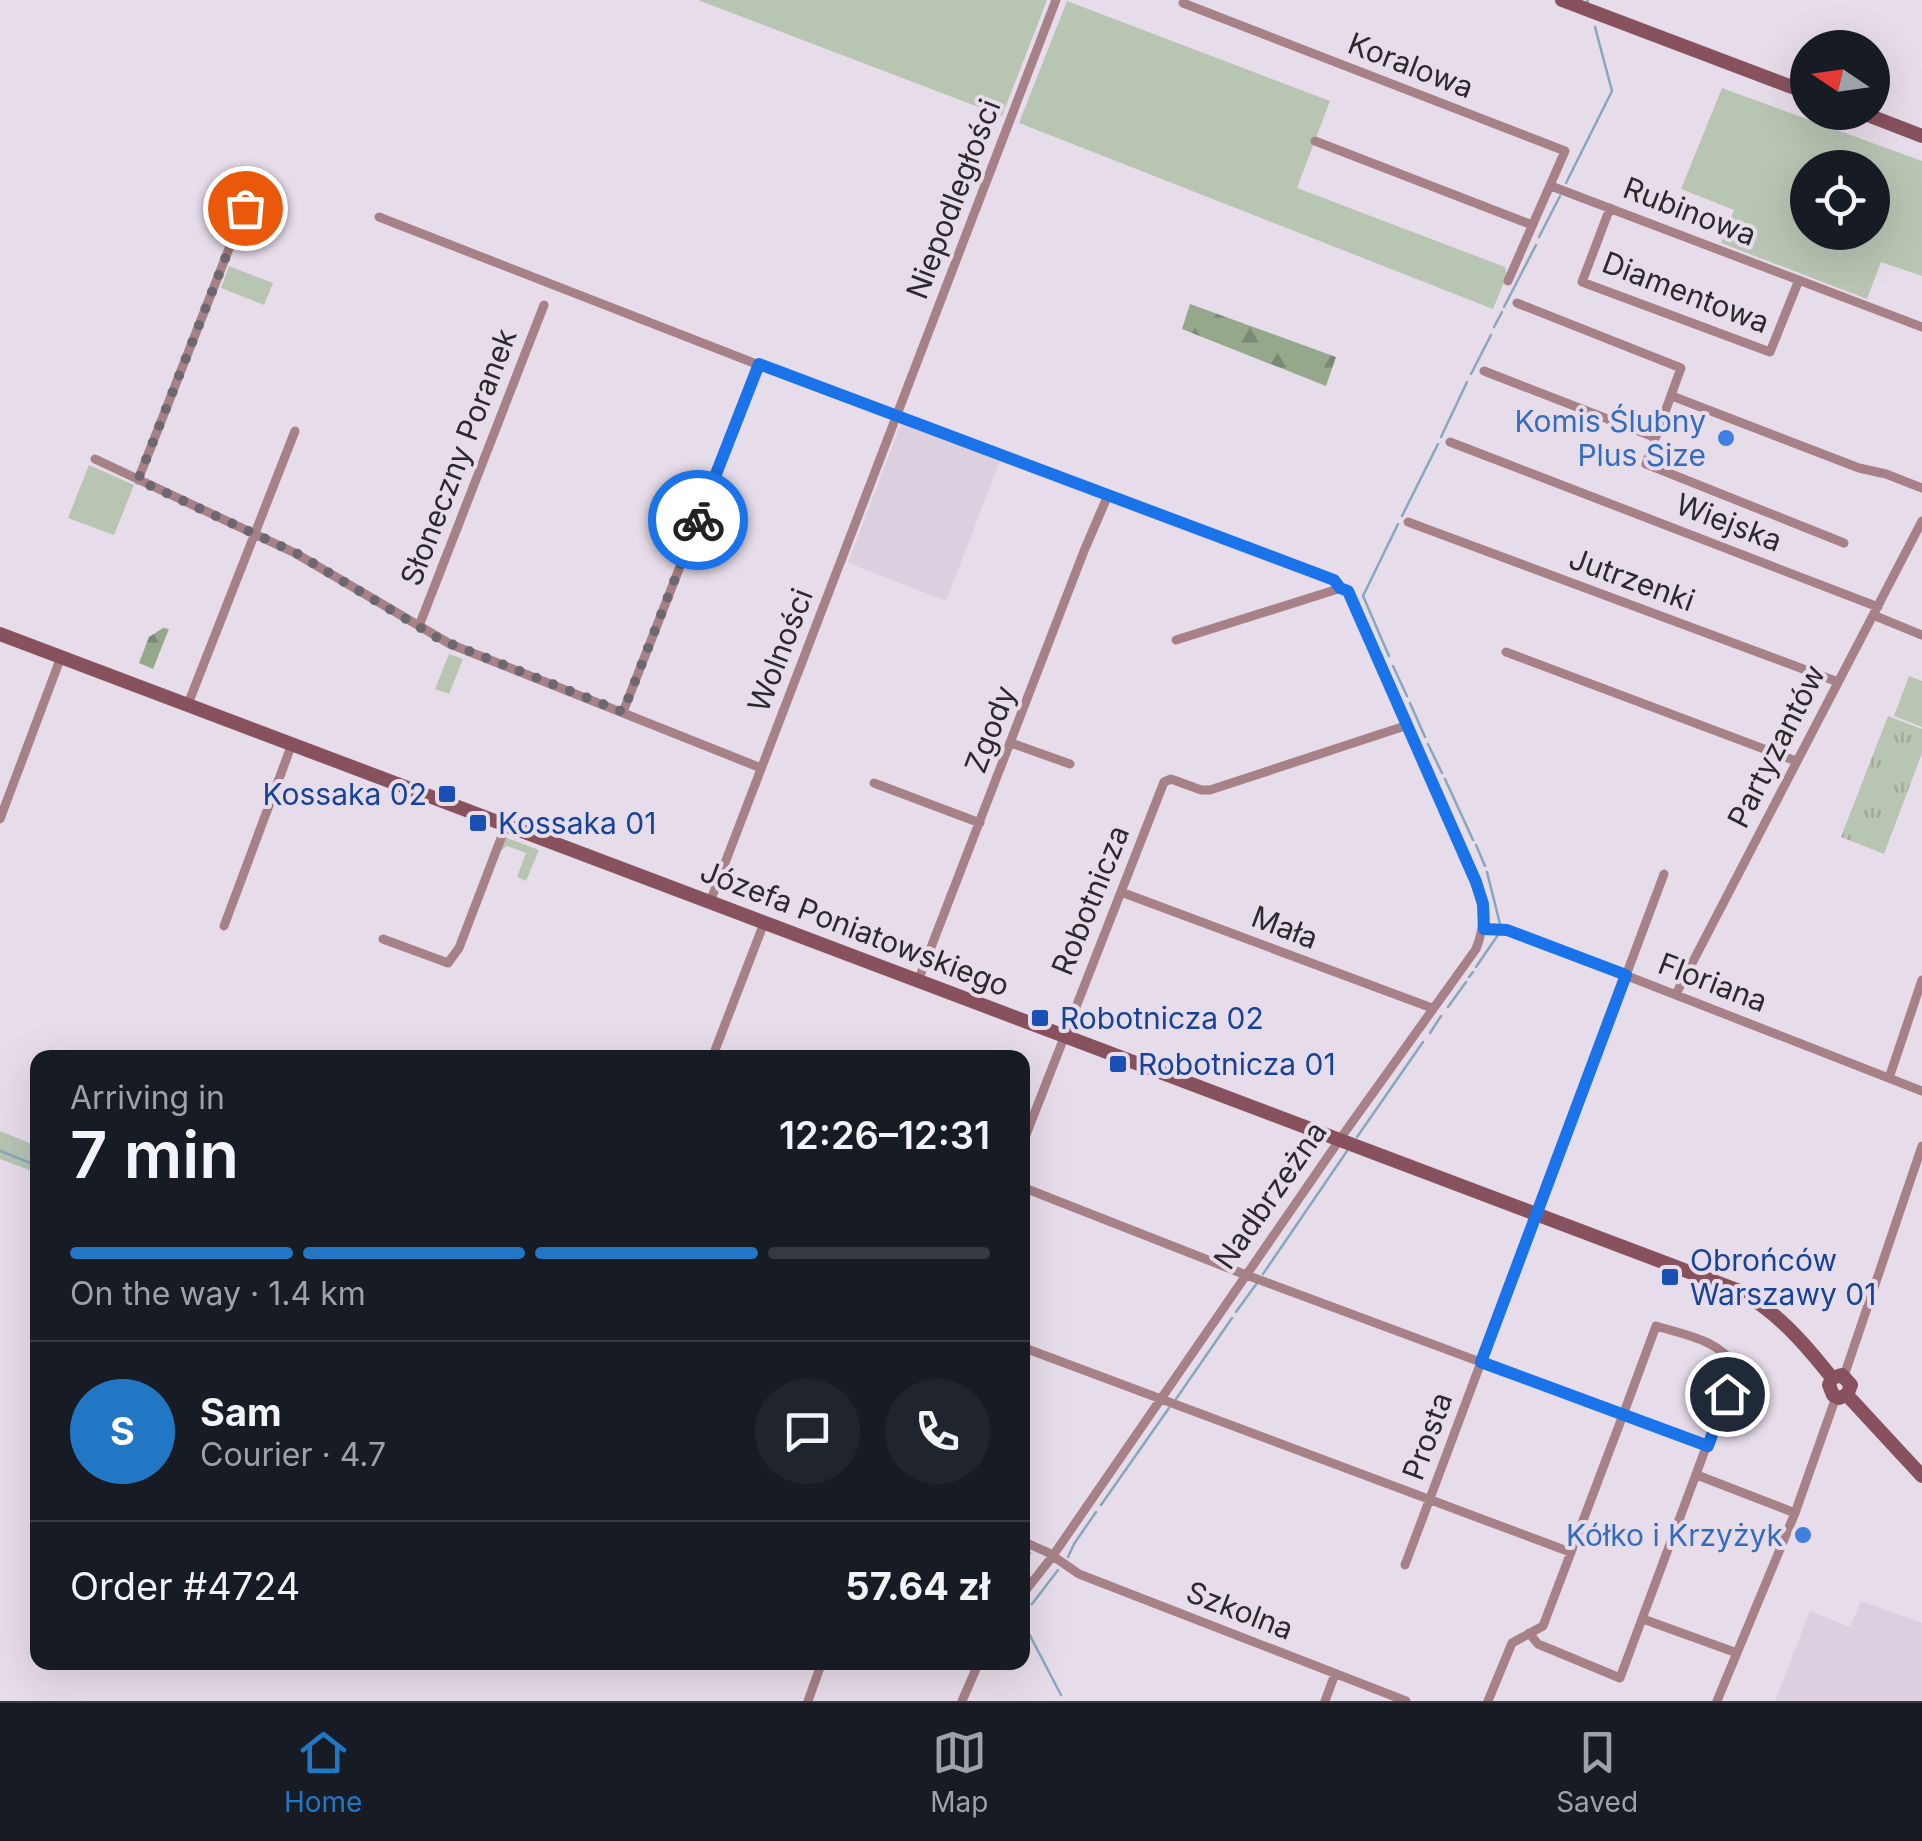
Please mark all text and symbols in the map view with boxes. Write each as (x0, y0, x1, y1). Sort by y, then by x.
street label: Koralowa (1343, 25, 1479, 105)
north arrow (1790, 30, 1890, 130)
map controls (1790, 30, 1890, 250)
street label: Niepodległości (898, 94, 1008, 304)
button: locate (1790, 150, 1890, 250)
pin (203, 166, 288, 251)
street label: Rubinowa (1619, 169, 1761, 253)
icon: bag (218, 181, 273, 236)
street label: Diamentowa (1598, 244, 1774, 340)
street label: Słoneczny Poranek (392, 323, 524, 591)
place label: Komis Ślubny Plus Size (1514, 403, 1706, 473)
marker: Komis Ślubny Plus Size (1715, 427, 1737, 449)
courier (648, 470, 748, 570)
street label: Wiejska (1671, 485, 1787, 559)
icon: bike (671, 493, 726, 548)
street label: Jutrzenki (1564, 540, 1700, 618)
street label: Wolności (740, 583, 820, 717)
street label: Partyzantów (1720, 659, 1832, 833)
street label: Zgody (957, 680, 1023, 778)
place label: Kossaka 02 (263, 776, 427, 812)
marker: Kossaka 02 (436, 783, 458, 805)
place label: Kossaka 01 (498, 805, 656, 841)
marker: Kossaka 01 (467, 812, 489, 834)
street label: Robotnicza (1044, 820, 1136, 980)
street label: Józefa Poniatowskiego (695, 852, 1015, 1004)
street label: Mała (1247, 898, 1323, 956)
street label: Floriana (1654, 945, 1772, 1019)
place label: Robotnicza 02 (1060, 1000, 1264, 1036)
marker: Robotnicza 02 (1029, 1007, 1051, 1029)
place label: Robotnicza 01 (1138, 1046, 1336, 1082)
marker: Robotnicza 01 (1107, 1053, 1129, 1075)
text: Arriving in (70, 1078, 225, 1117)
text: 12:26–12:31 (779, 1112, 990, 1158)
street label: Nadbrzeżna (1206, 1114, 1334, 1276)
text: 7 min (70, 1115, 239, 1194)
place label: Obrońców Warszawy 01 (1690, 1242, 1876, 1312)
marker: Obrońców Warszawy 01 (1659, 1266, 1681, 1288)
text: On the way · 1.4 km (70, 1274, 366, 1313)
pin (1685, 1352, 1770, 1437)
icon: home (1700, 1367, 1755, 1422)
button: chat (755, 1379, 860, 1484)
button: phone (885, 1379, 990, 1484)
street label: Prosta (1395, 1387, 1459, 1485)
text: Sam (200, 1389, 282, 1435)
text: S (110, 1408, 135, 1454)
text: Courier · 4.7 (200, 1435, 386, 1474)
place label: Kółko i Krzyżyk (1566, 1517, 1784, 1553)
marker: Kółko i Krzyżyk (1792, 1524, 1814, 1546)
text: Order #4724 (70, 1563, 300, 1609)
text: 57.64 zł (845, 1563, 990, 1609)
street label: Szkolna (1182, 1573, 1298, 1647)
tab: Home (284, 1725, 362, 1819)
tab: Map (930, 1725, 988, 1819)
tab: Saved (1556, 1725, 1638, 1819)

